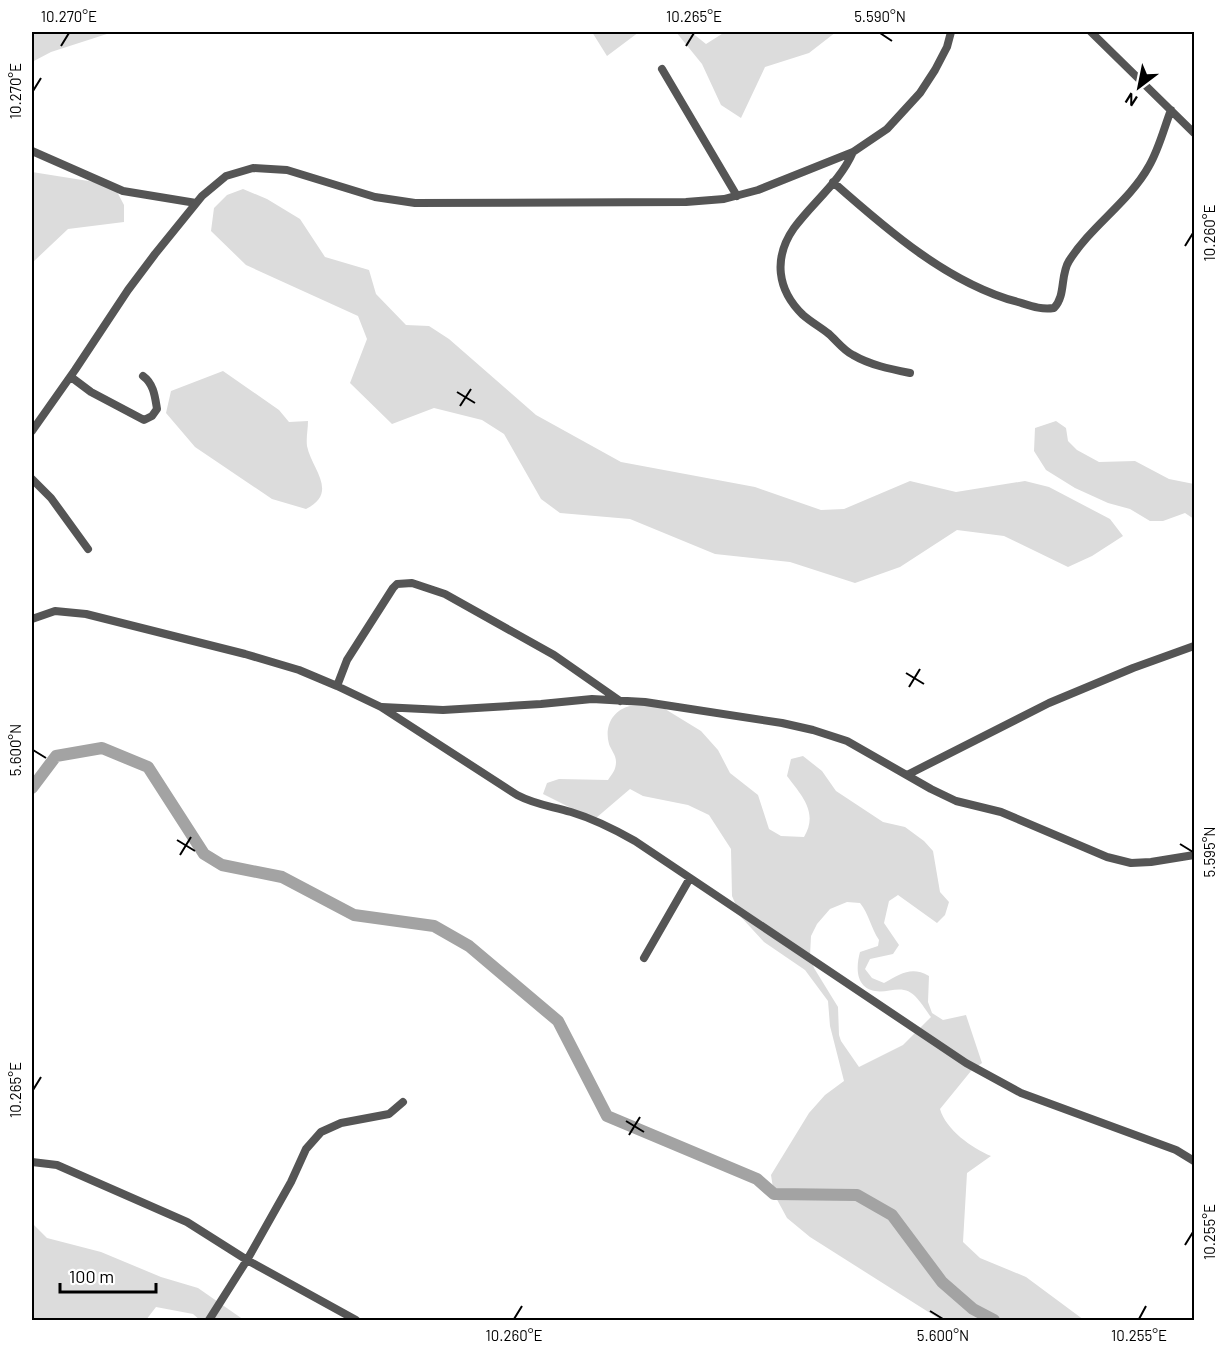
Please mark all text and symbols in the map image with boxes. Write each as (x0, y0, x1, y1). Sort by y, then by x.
text: 10.270°E (41, 7, 97, 25)
text: 10.265°E (666, 7, 722, 25)
text: 5.590°N (854, 7, 906, 25)
north arrow (1109, 57, 1169, 117)
text: 10.270°E (6, 63, 24, 119)
text: N (1121, 89, 1140, 111)
text: 10.260°E (1200, 205, 1218, 261)
text: 5.600°N (6, 724, 24, 776)
text: 5.595°N (1200, 827, 1218, 877)
text: 10.265°E (6, 1062, 24, 1118)
text: 10.255°E (1200, 1204, 1218, 1260)
scale bar (60, 1256, 156, 1294)
text: 100 m (69, 1265, 114, 1287)
text: 10.260°E (486, 1326, 542, 1344)
text: 5.600°N (917, 1326, 969, 1344)
text: 10.255°E (1111, 1326, 1167, 1344)

